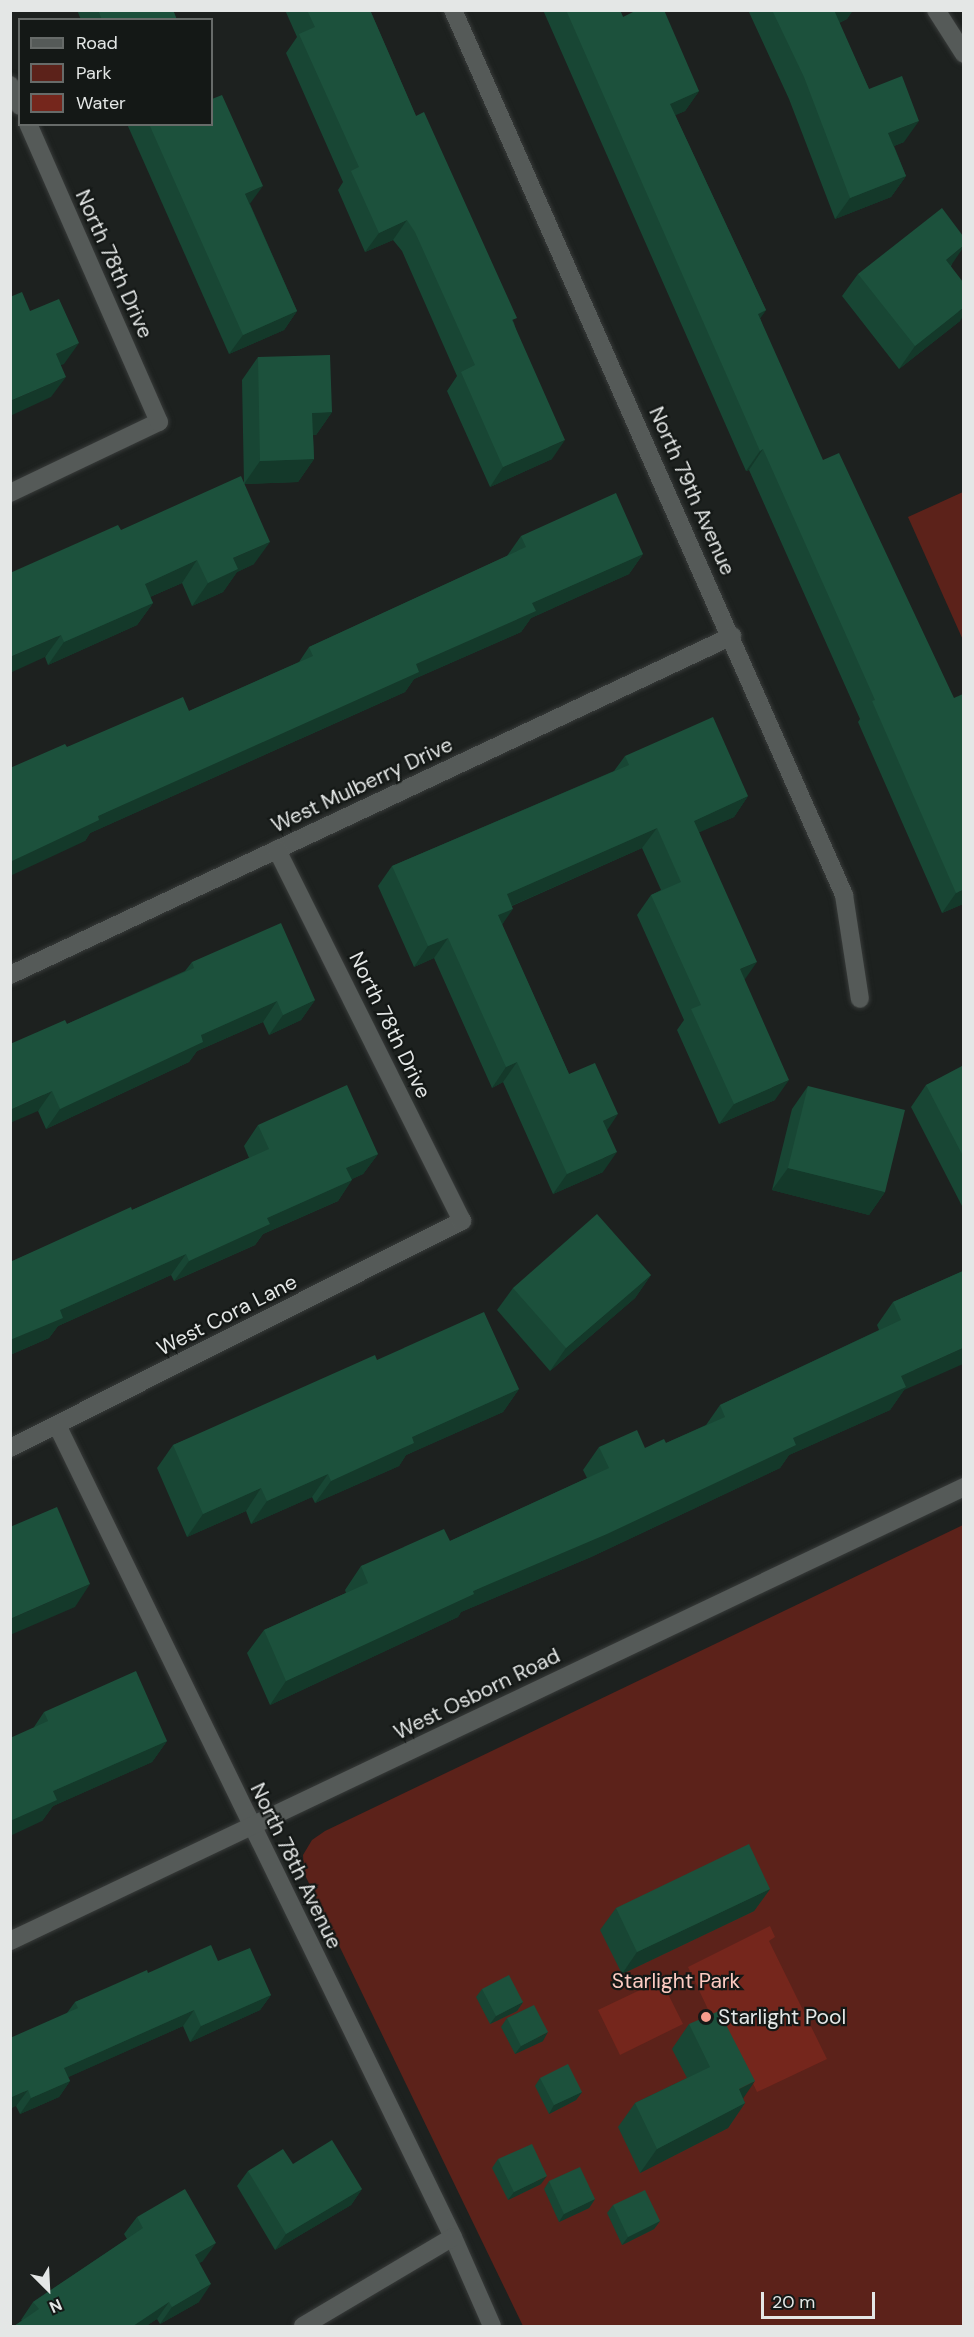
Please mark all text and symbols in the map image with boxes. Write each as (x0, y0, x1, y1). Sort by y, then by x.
legend (18, 18, 213, 126)
text: Road (76, 31, 118, 55)
text: Park (76, 61, 112, 85)
text: Water (76, 91, 126, 115)
street label: North 78th Drive (70, 186, 158, 342)
street label: North 79th Avenue (644, 403, 740, 579)
street label: West Mulberry Drive (267, 732, 457, 838)
street label: North 78th Drive (344, 948, 436, 1102)
street label: West Cora Lane (153, 1269, 301, 1361)
street label: West Osborn Road (390, 1643, 564, 1745)
street label: North 78th Avenue (245, 1779, 347, 1953)
park label: Starlight Park (612, 1968, 740, 1994)
place label: Starlight Pool (718, 2004, 846, 2030)
marker: Starlight Pool (699, 2010, 713, 2024)
north arrow (18, 2259, 78, 2319)
scale bar (764, 2280, 878, 2318)
text: 20 m (772, 2290, 815, 2314)
text: N (46, 2294, 65, 2318)

